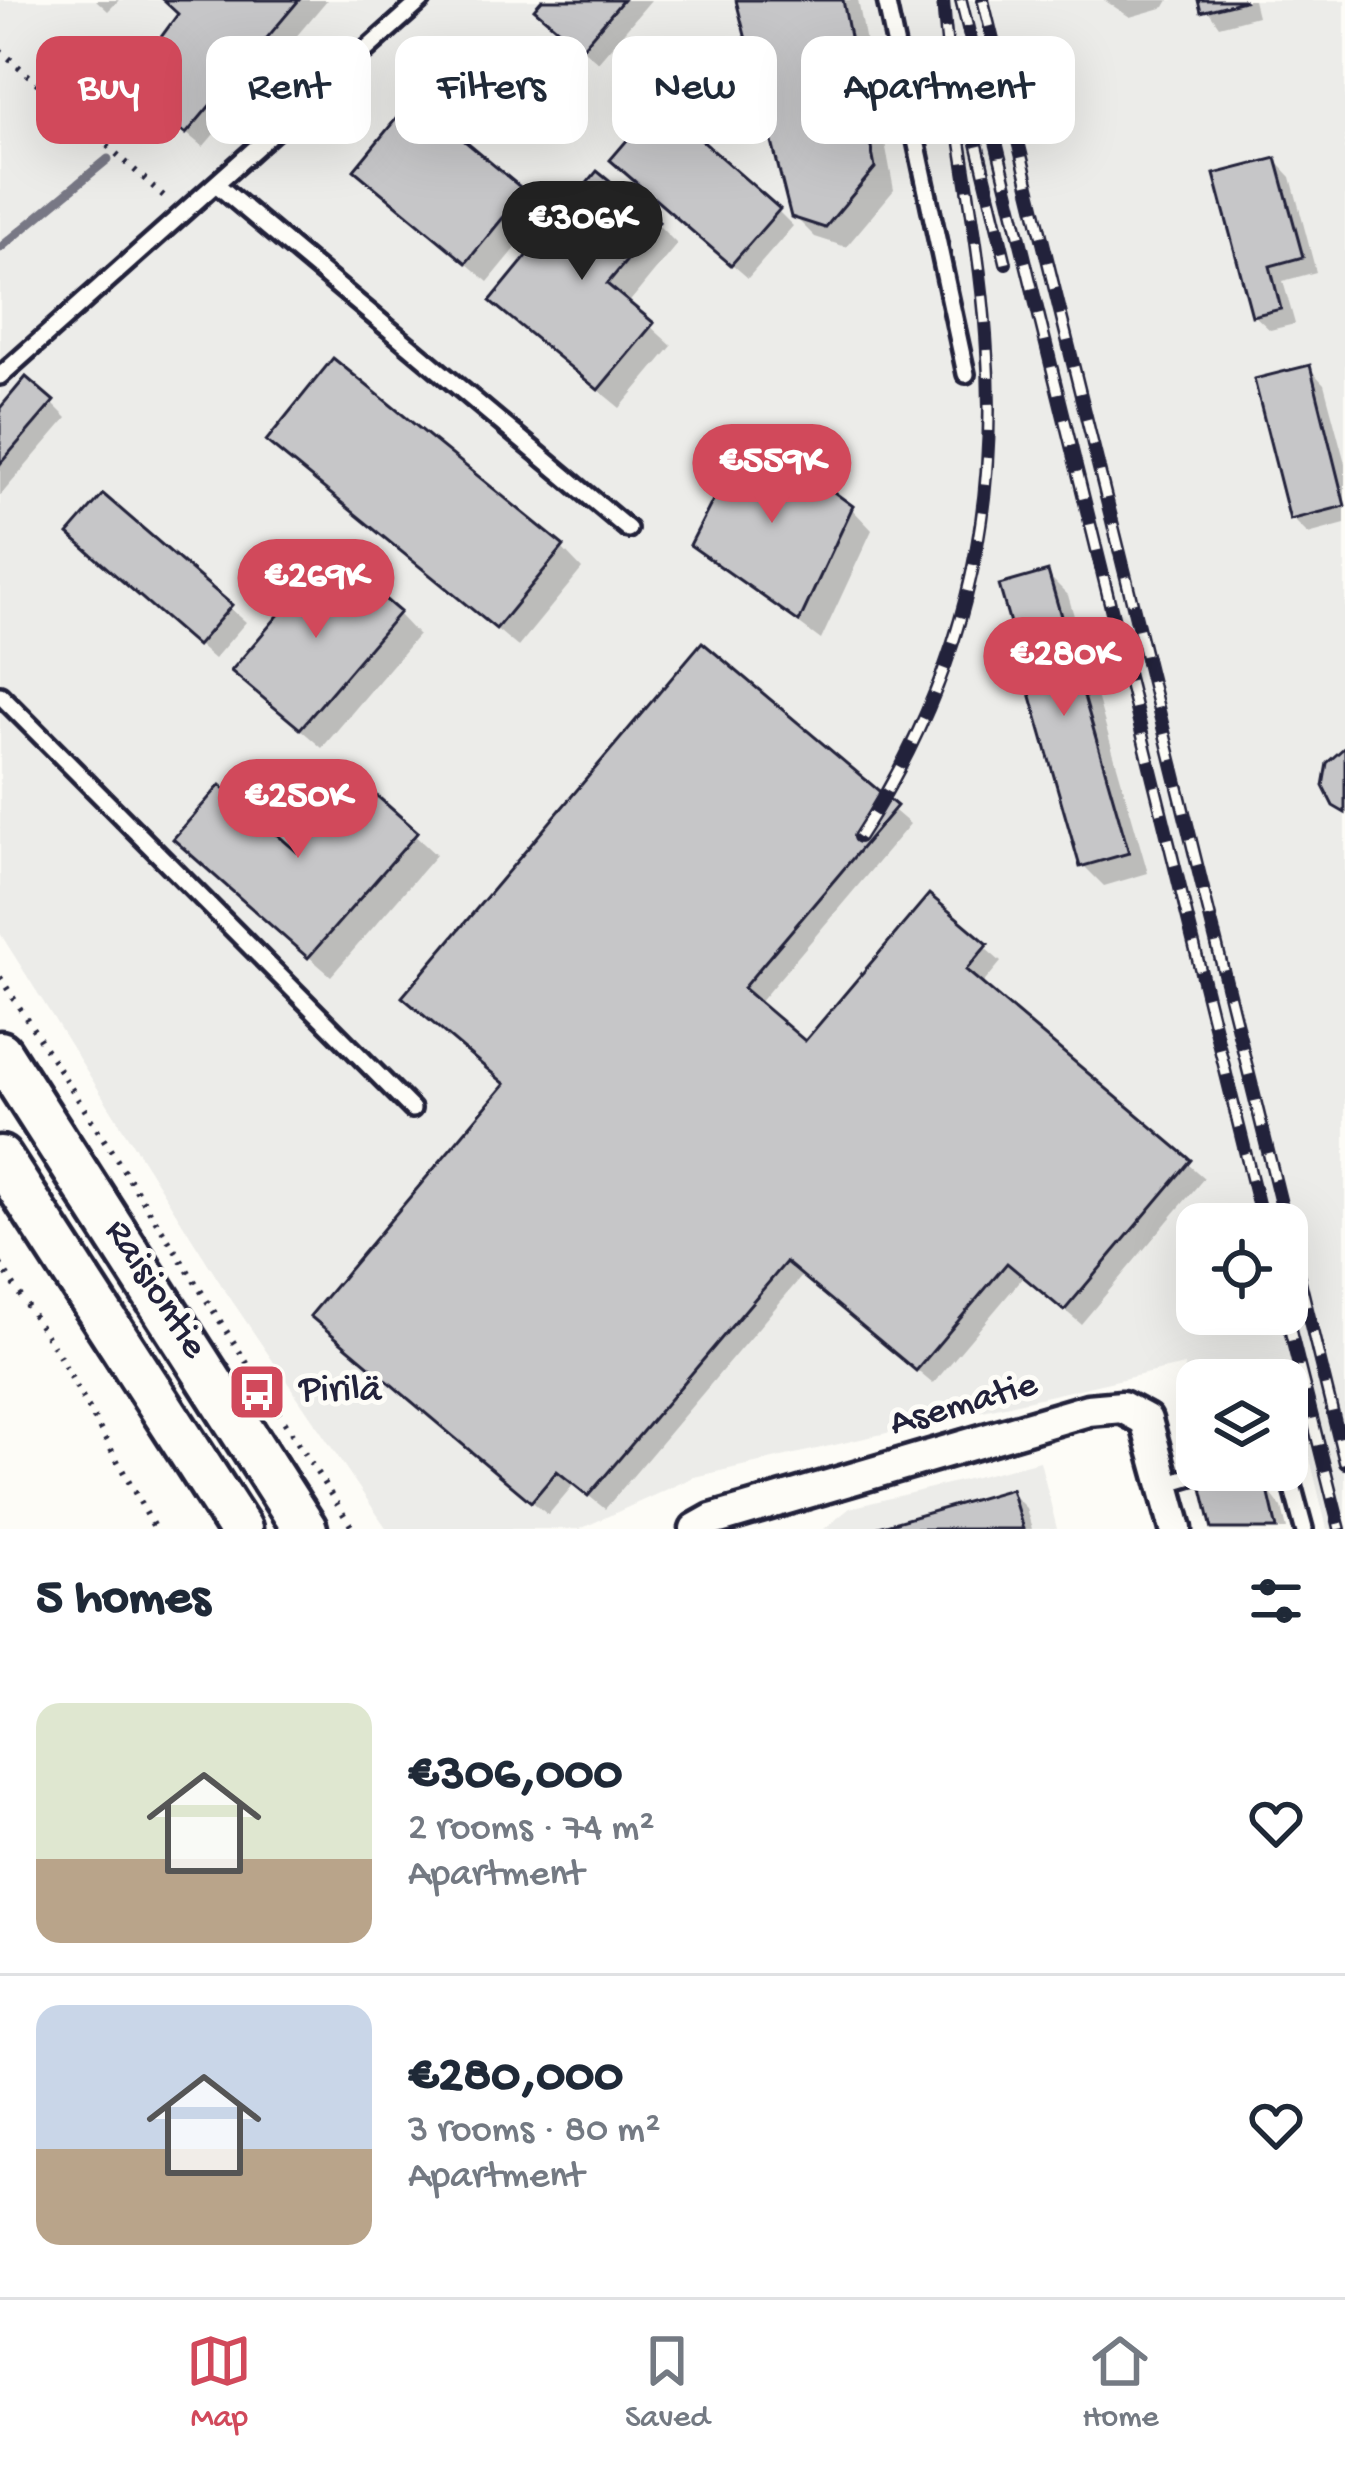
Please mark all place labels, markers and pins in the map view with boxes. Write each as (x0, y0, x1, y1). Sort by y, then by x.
pin: €306K (498, 181, 666, 283)
pin: €559K (688, 424, 856, 526)
pin: €269K (232, 539, 400, 641)
pin: €280K (980, 617, 1148, 719)
pin: €250K (214, 759, 382, 861)
bus stop icon: Pirilä (226, 1361, 288, 1423)
place label: Pirilä (297, 1369, 383, 1415)

